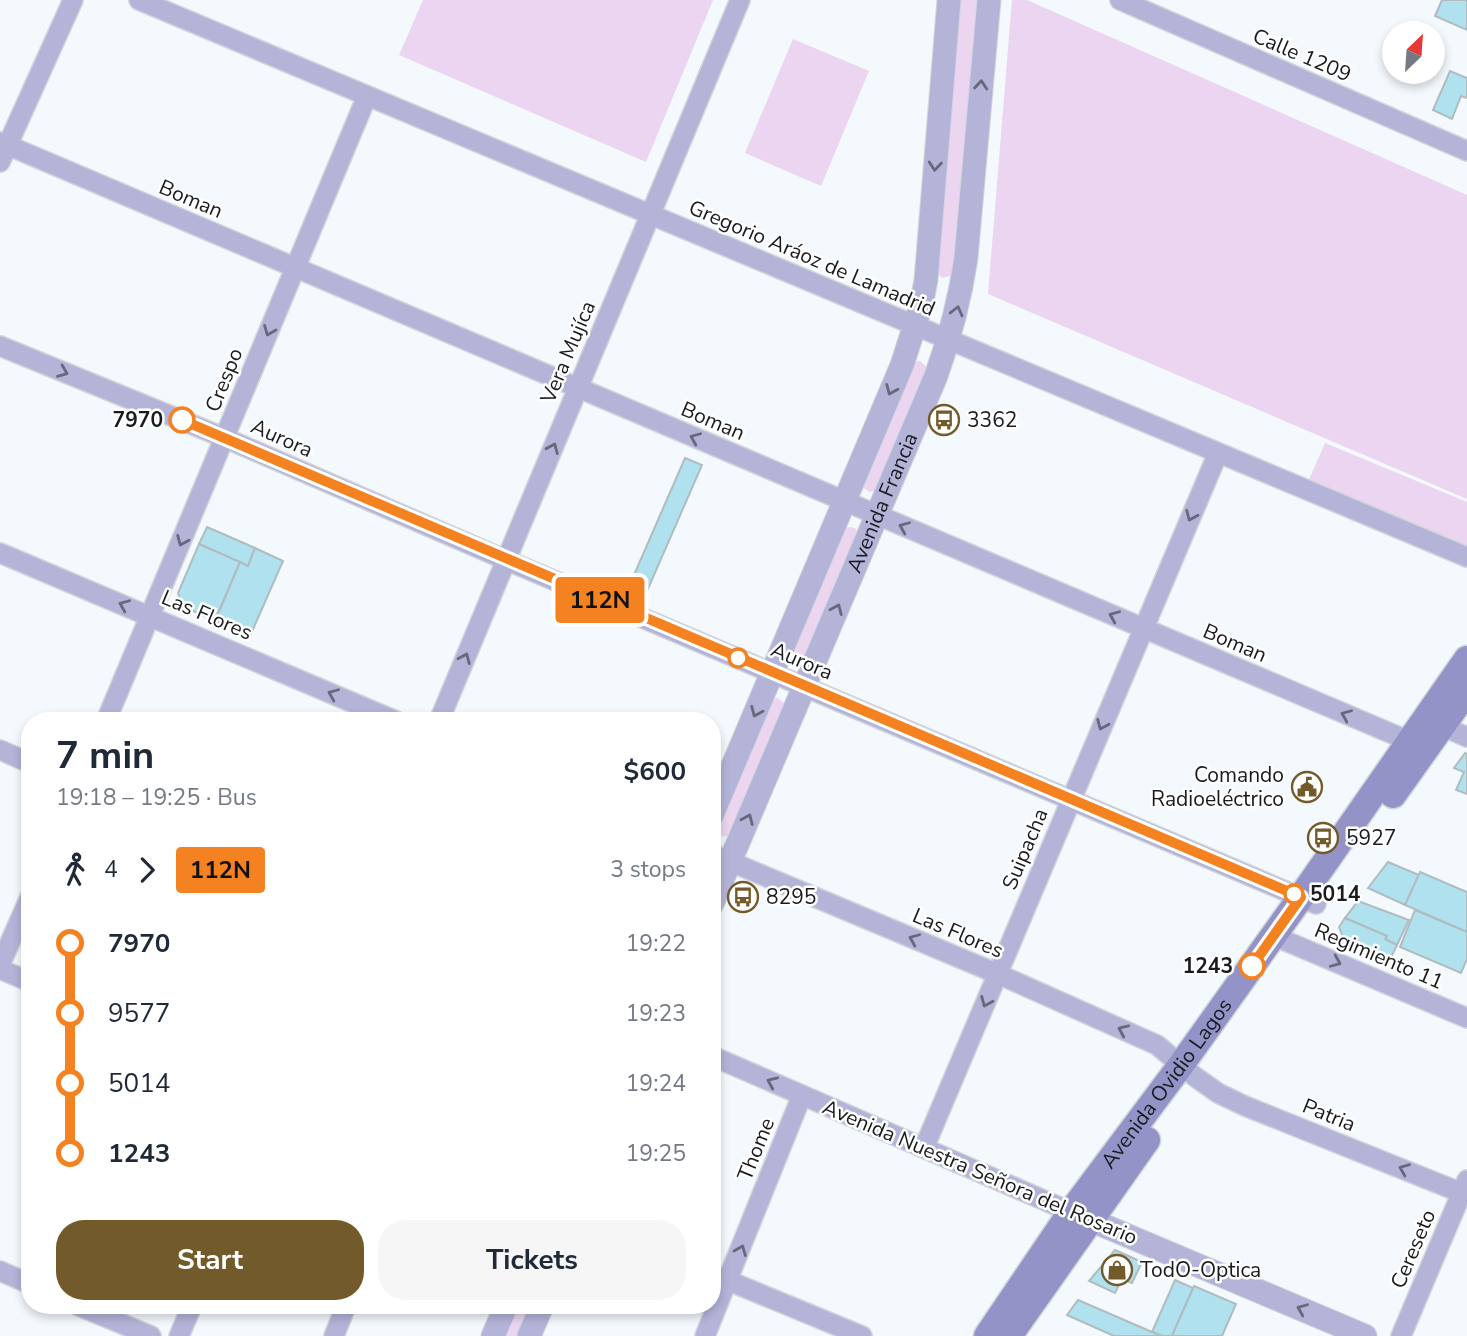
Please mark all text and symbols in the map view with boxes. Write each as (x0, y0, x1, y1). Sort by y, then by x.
north arrow (1382, 21, 1446, 84)
map controls (1382, 21, 1445, 84)
street label: Calle 1209 (1249, 22, 1355, 88)
one-way arrow (973, 80, 988, 91)
one-way arrow (928, 160, 943, 171)
street label: Boman (155, 173, 227, 225)
street label: Gregorio Aráoz de Lamadrid (685, 193, 939, 323)
street label: Vera Mujíca (533, 297, 602, 408)
one-way arrow (949, 305, 963, 317)
one-way arrow (263, 323, 277, 336)
street label: Crespo (199, 344, 249, 416)
one-way arrow (57, 363, 69, 377)
one-way arrow (886, 383, 900, 395)
street label: Boman (677, 395, 749, 447)
bus stop icon: 3362 (927, 403, 961, 437)
place label: 7970 (113, 406, 163, 434)
place label: 3362 (967, 406, 1017, 434)
marker: 7970 (169, 407, 195, 433)
street label: Aurora (247, 412, 317, 464)
street label: Avenida Francia (840, 428, 924, 577)
one-way arrow (690, 432, 702, 446)
one-way arrow (545, 443, 559, 455)
one-way arrow (1185, 508, 1199, 521)
one-way arrow (899, 521, 912, 535)
one-way arrow (176, 534, 190, 546)
line badge: 112N (551, 577, 649, 623)
street label: Las Flores (157, 583, 257, 647)
text: 112N (569, 584, 631, 616)
one-way arrow (119, 599, 131, 613)
one-way arrow (829, 604, 843, 617)
one-way arrow (1109, 610, 1121, 624)
street label: Boman (1199, 617, 1271, 669)
street label: Aurora (767, 635, 837, 687)
unlabelled marker (728, 648, 748, 668)
one-way arrow (457, 653, 471, 665)
one-way arrow (328, 688, 340, 702)
one-way arrow (750, 705, 764, 717)
one-way arrow (1340, 709, 1352, 723)
one-way arrow (1096, 717, 1110, 730)
text: 7 min (56, 730, 154, 781)
text: $600 (624, 754, 686, 789)
place label: Comando Radioeléctrico (1151, 761, 1284, 813)
public building icon: Comando Radioeléctrico (1290, 770, 1324, 804)
text: 19:18 – 19:25 · Bus (56, 782, 257, 813)
street label: Suipacha (995, 804, 1055, 894)
one-way arrow (740, 814, 754, 826)
bus stop icon: 5927 (1306, 821, 1340, 855)
place label: 5927 (1346, 824, 1396, 852)
icon: walk (56, 851, 94, 889)
icon: forward (128, 851, 166, 889)
text: 4 (104, 854, 118, 885)
text: 112N (190, 854, 251, 886)
text: 3 stops (610, 854, 686, 885)
bus stop icon: 8295 (726, 880, 760, 914)
place label: 5014 (1310, 880, 1361, 908)
place label: 8295 (766, 883, 816, 911)
marker: 5014 (1284, 884, 1304, 904)
street label: Las Flores (908, 901, 1008, 965)
street label: Regimiento 11 (1310, 916, 1448, 996)
text: 7970 (108, 926, 170, 961)
text: 19:22 (626, 928, 686, 959)
one-way arrow (909, 933, 921, 947)
place label: 1243 (1183, 952, 1233, 980)
marker: 1243 (1239, 953, 1265, 979)
one-way arrow (1330, 954, 1342, 968)
street label: Avenida Ovidio Lagos (1094, 993, 1238, 1174)
text: 9577 (108, 996, 170, 1031)
one-way arrow (980, 996, 994, 1008)
text: 19:23 (626, 998, 686, 1029)
one-way arrow (1118, 1024, 1130, 1038)
text: 5014 (108, 1066, 170, 1101)
text: 19:24 (626, 1068, 686, 1099)
one-way arrow (767, 1076, 779, 1090)
street label: Patria (1298, 1092, 1360, 1138)
street label: Avenida Nuestra Señora del Rosario (818, 1093, 1142, 1251)
street label: Thome (731, 1113, 781, 1185)
text: 1243 (108, 1136, 170, 1171)
text: 19:25 (626, 1138, 686, 1169)
one-way arrow (1398, 1164, 1410, 1178)
street label: Cereseto (1384, 1205, 1442, 1293)
button: Start (56, 1220, 364, 1300)
button: Tickets (378, 1220, 686, 1300)
one-way arrow (732, 1245, 746, 1257)
shop icon: TodO-Optica (1100, 1253, 1134, 1287)
place label: TodO-Optica (1140, 1256, 1261, 1284)
one-way arrow (1297, 1304, 1309, 1318)

